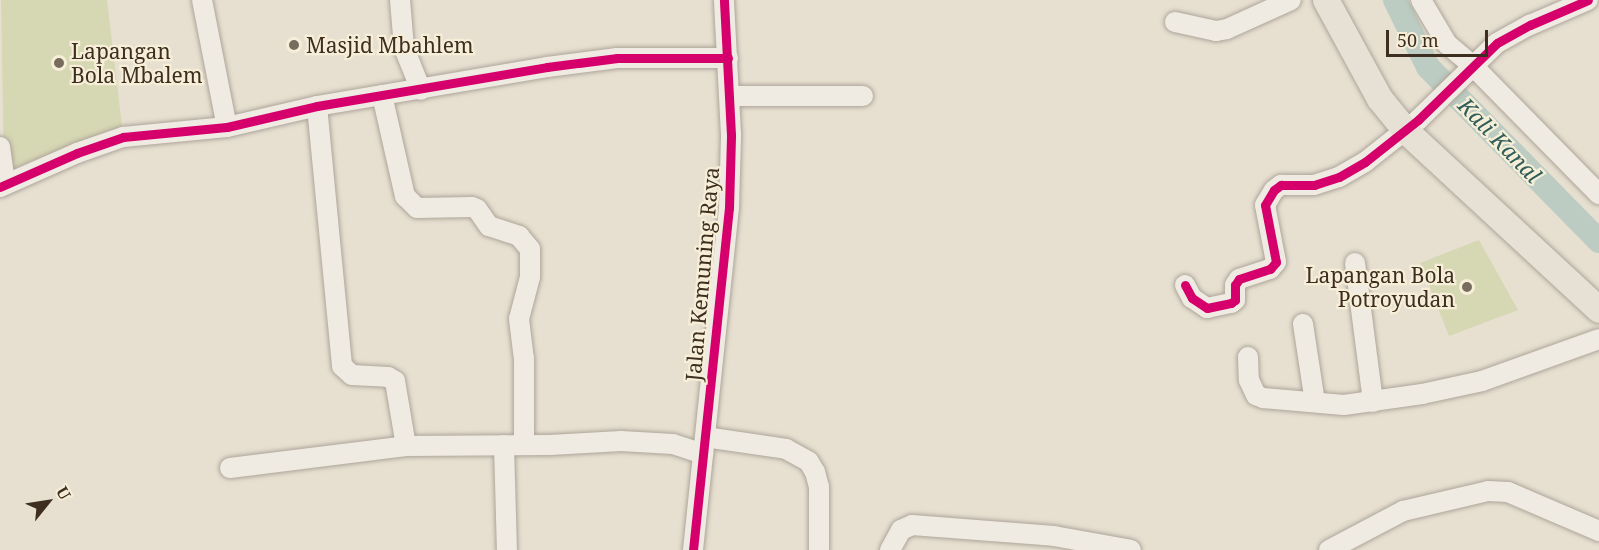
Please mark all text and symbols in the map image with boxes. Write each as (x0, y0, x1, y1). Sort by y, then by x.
scale bar (1389, 18, 1491, 56)
text: 50 m (1397, 28, 1439, 52)
place label: Masjid Mbahlem (306, 32, 474, 58)
place label: Lapangan Bola Mbalem (71, 38, 203, 88)
marker: Masjid Mbahlem (287, 38, 301, 52)
marker: Lapangan Bola Mbalem (52, 56, 66, 70)
water label: Kali Kanal (1453, 92, 1547, 188)
street label: Jalan Kemuning Raya (680, 166, 724, 382)
place label: Lapangan Bola Potroyudan (1306, 262, 1455, 312)
marker: Lapangan Bola Potroyudan (1460, 280, 1474, 294)
north arrow (18, 472, 78, 532)
text: U (51, 482, 76, 504)

